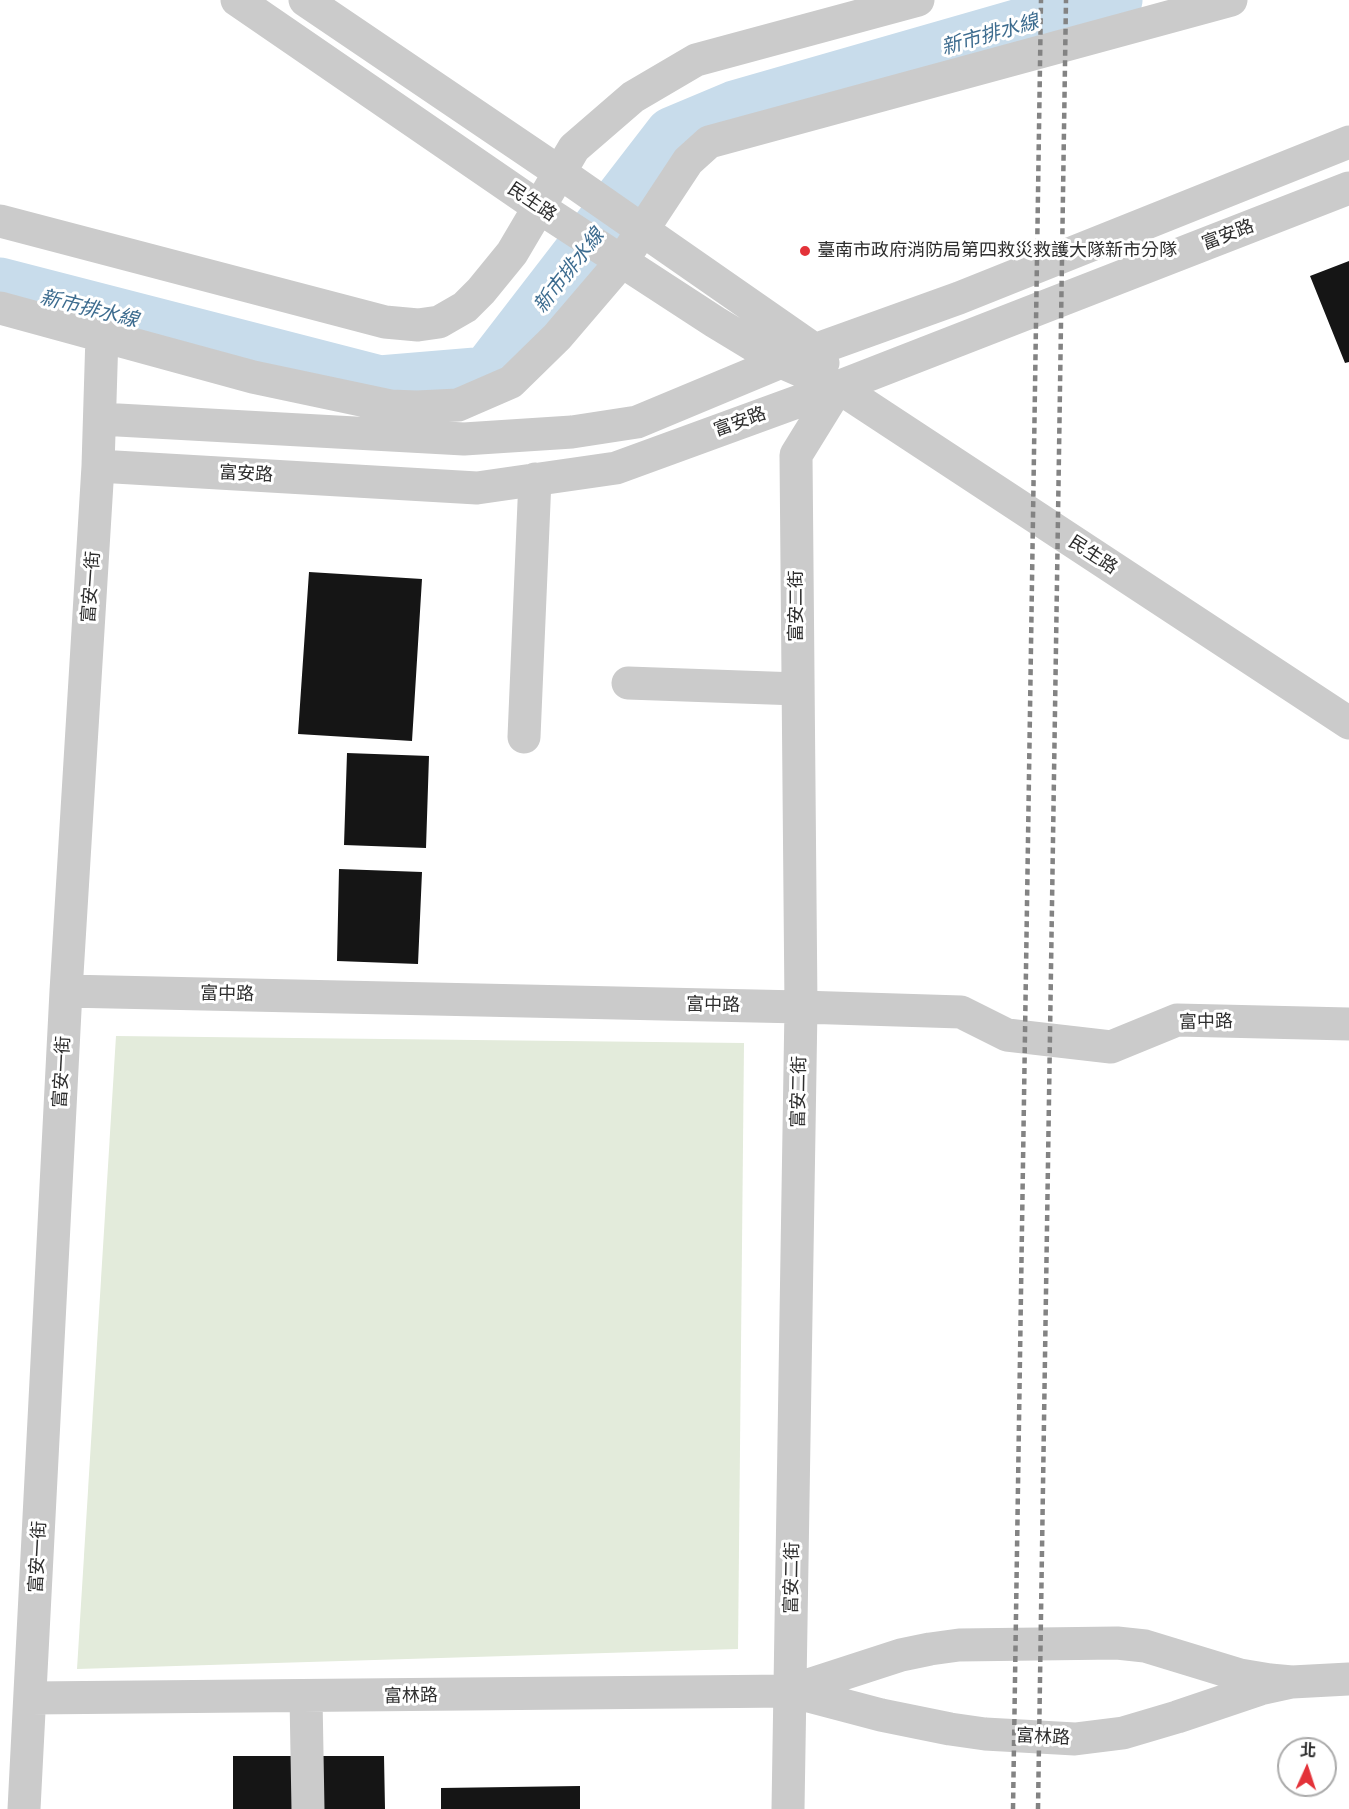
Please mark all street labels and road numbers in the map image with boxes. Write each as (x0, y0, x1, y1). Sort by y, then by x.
street label: 民生路 (504, 178, 560, 226)
street label: 富安路 (1199, 215, 1257, 255)
street label: 富安路 (711, 403, 769, 441)
street label: 富安路 (218, 462, 274, 486)
street label: 民生路 (1064, 531, 1122, 579)
street label: 富安一街 (78, 550, 104, 624)
street label: 富安二街 (786, 570, 808, 642)
street label: 富中路 (200, 983, 254, 1005)
street label: 富中路 (686, 994, 740, 1016)
street label: 富中路 (1179, 1011, 1233, 1033)
street label: 富安一街 (49, 1035, 75, 1109)
street label: 富安二街 (788, 1056, 810, 1128)
street label: 富安一街 (25, 1520, 51, 1594)
street label: 富安二街 (781, 1542, 803, 1614)
street label: 富林路 (384, 1685, 438, 1707)
street label: 富林路 (1015, 1725, 1071, 1749)

